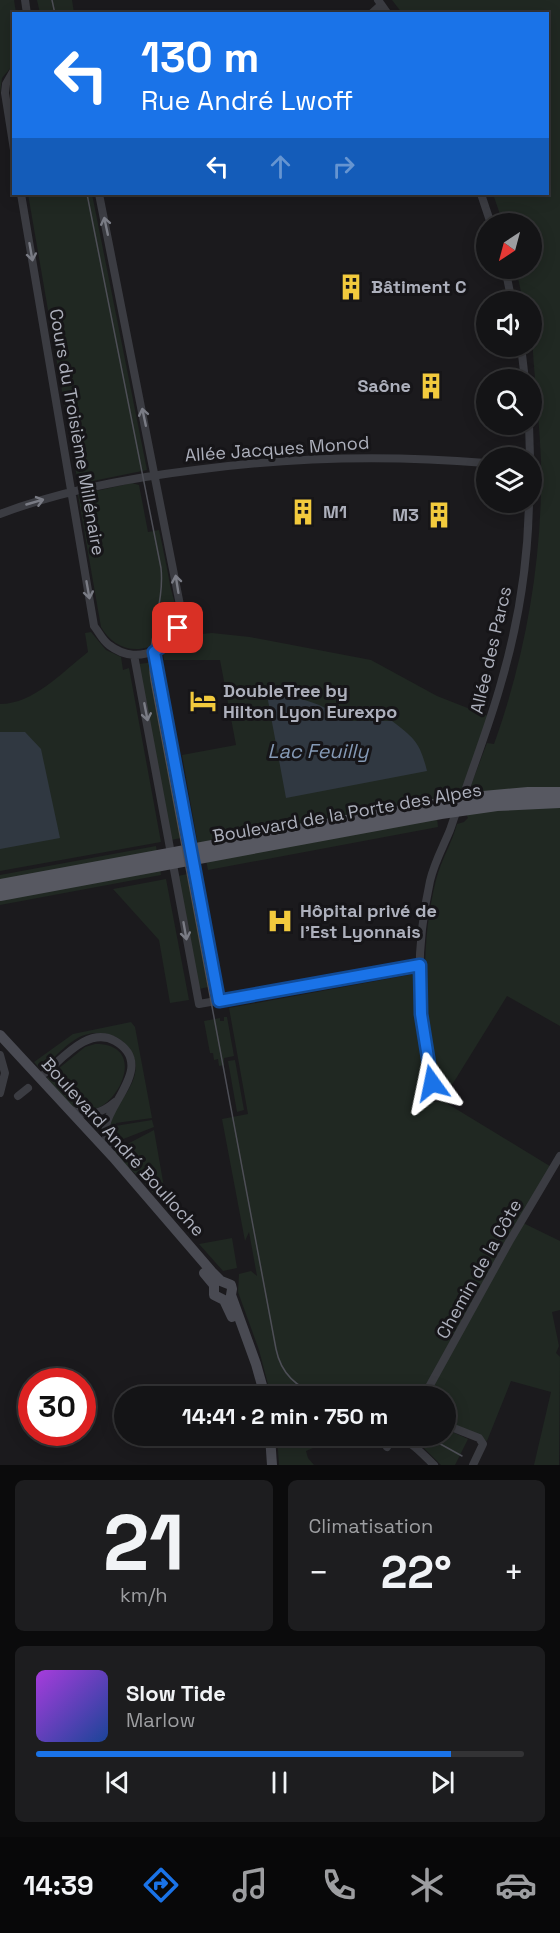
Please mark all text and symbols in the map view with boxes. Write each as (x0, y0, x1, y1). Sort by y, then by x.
text: 130 m (141, 31, 259, 84)
icon: left (42, 36, 120, 114)
text: Rue André Lwoff (141, 83, 353, 118)
icon: left (201, 150, 234, 183)
icon: ahead (264, 150, 297, 183)
icon: right (327, 150, 360, 183)
north arrow (476, 213, 542, 279)
map controls (476, 213, 542, 513)
one-way arrow (100, 217, 111, 236)
one-way arrow (26, 242, 37, 261)
building icon: Bâtiment C (336, 272, 366, 302)
place label: Bâtiment C (371, 275, 467, 298)
button: sound (476, 291, 542, 357)
street label: Cours du Troisième Millénaire (44, 307, 111, 557)
button: search (476, 369, 542, 435)
building icon: Saône (416, 371, 446, 401)
place label: Saône (357, 374, 411, 397)
one-way arrow (138, 408, 150, 427)
street label: Allée Jacques Monod (184, 431, 370, 466)
button: layers (476, 447, 542, 513)
one-way arrow (25, 495, 44, 507)
building icon: M1 (288, 497, 318, 527)
place label: M1 (323, 500, 347, 523)
building icon: M3 (424, 500, 454, 530)
place label: M3 (392, 503, 419, 526)
one-way arrow (171, 575, 182, 594)
one-way arrow (83, 580, 94, 599)
street label: Allée des Parcs (465, 584, 516, 716)
pin (152, 602, 203, 653)
icon: arrive (161, 611, 194, 644)
place label: DoubleTree by Hilton Lyon Eurexpo (223, 679, 397, 723)
hotel icon: DoubleTree by Hilton Lyon Eurexpo (188, 686, 218, 716)
one-way arrow (141, 702, 152, 722)
water label: Lac Feuilly (268, 738, 370, 764)
street label: Boulevard de la Porte des Alpes (211, 778, 483, 848)
place label: Hôpital privé de l'Est Lyonnais (300, 899, 437, 943)
hospital icon: Hôpital privé de l'Est Lyonnais (265, 906, 295, 936)
one-way arrow (180, 921, 191, 941)
position arrow (400, 1051, 464, 1115)
street label: Boulevard André Boulloche (37, 1052, 210, 1241)
street label: Chemin de la Côte (431, 1195, 526, 1343)
speed limit sign: 30 (18, 1368, 96, 1446)
text: 14:41 · 2 min · 750 m (182, 1402, 388, 1430)
text: 21 (103, 1493, 185, 1593)
text: Climatisation (309, 1513, 433, 1539)
text: 22° (381, 1544, 452, 1601)
text: − (309, 1552, 329, 1594)
text: + (504, 1552, 524, 1594)
text: km/h (120, 1582, 168, 1608)
text: Slow Tide (126, 1679, 226, 1707)
text: Marlow (126, 1707, 195, 1733)
icon: previous (101, 1766, 134, 1799)
icon: pause (263, 1766, 296, 1799)
icon: next (426, 1766, 459, 1799)
icon: directions (140, 1864, 182, 1906)
icon: music (229, 1864, 271, 1906)
icon: phone (318, 1864, 360, 1906)
icon: climate (406, 1864, 448, 1906)
icon: car (495, 1864, 537, 1906)
text: 14:39 (23, 1868, 94, 1903)

